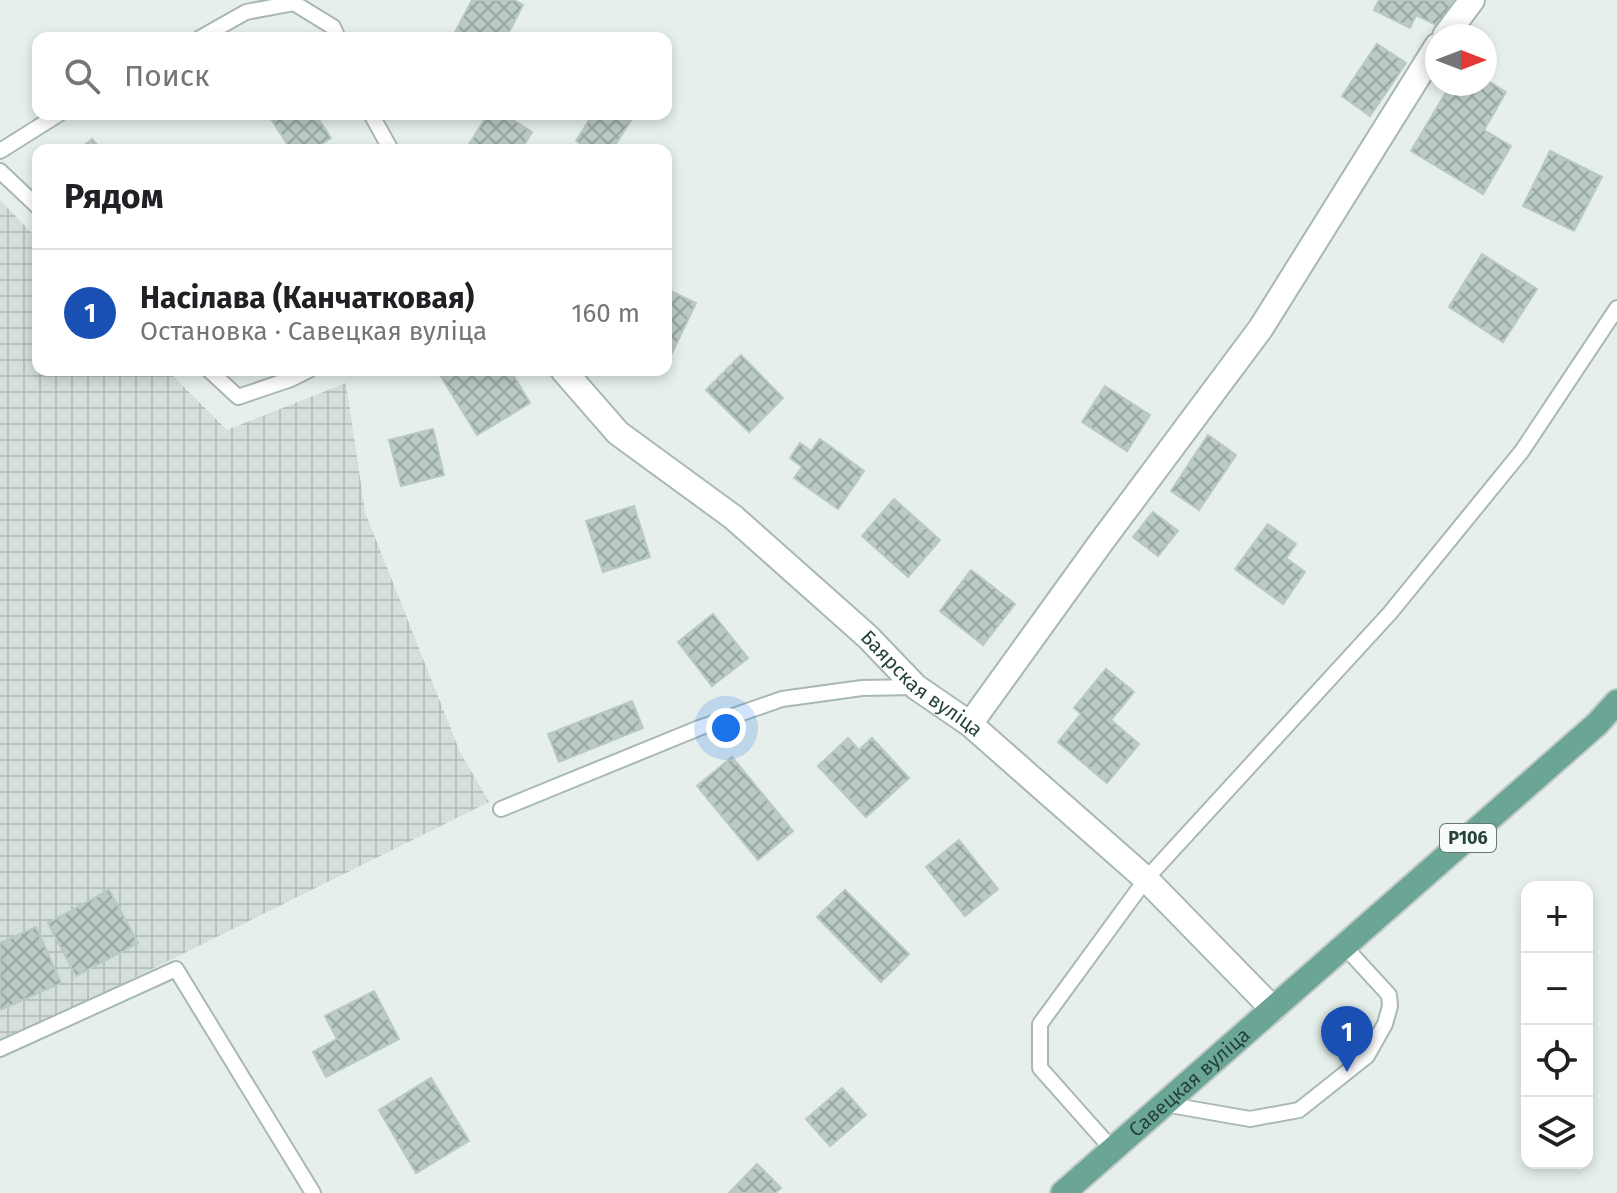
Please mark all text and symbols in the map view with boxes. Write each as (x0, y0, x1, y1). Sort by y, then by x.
north arrow (1425, 24, 1497, 96)
search box (32, 32, 672, 120)
icon: search (60, 54, 104, 98)
text: Поиск (124, 58, 210, 94)
text: Рядом (64, 176, 163, 217)
text: Насілава (Канчатковая) (140, 280, 474, 316)
text: 1 (84, 298, 96, 329)
text: 160 m (571, 298, 640, 329)
text: Остановка · Савецкая вуліца (140, 316, 487, 347)
street label: Баярская вуліца (856, 625, 988, 742)
your location (706, 708, 746, 748)
road number: Р106 (1440, 824, 1496, 852)
map controls (1521, 881, 1593, 1169)
button: + (1521, 881, 1593, 953)
button: − (1521, 953, 1593, 1025)
pin: 1 (1321, 1006, 1373, 1072)
street label: Савецкая вуліца (1124, 1022, 1255, 1142)
button: locate (1521, 1025, 1593, 1097)
button: layers (1521, 1097, 1593, 1169)

